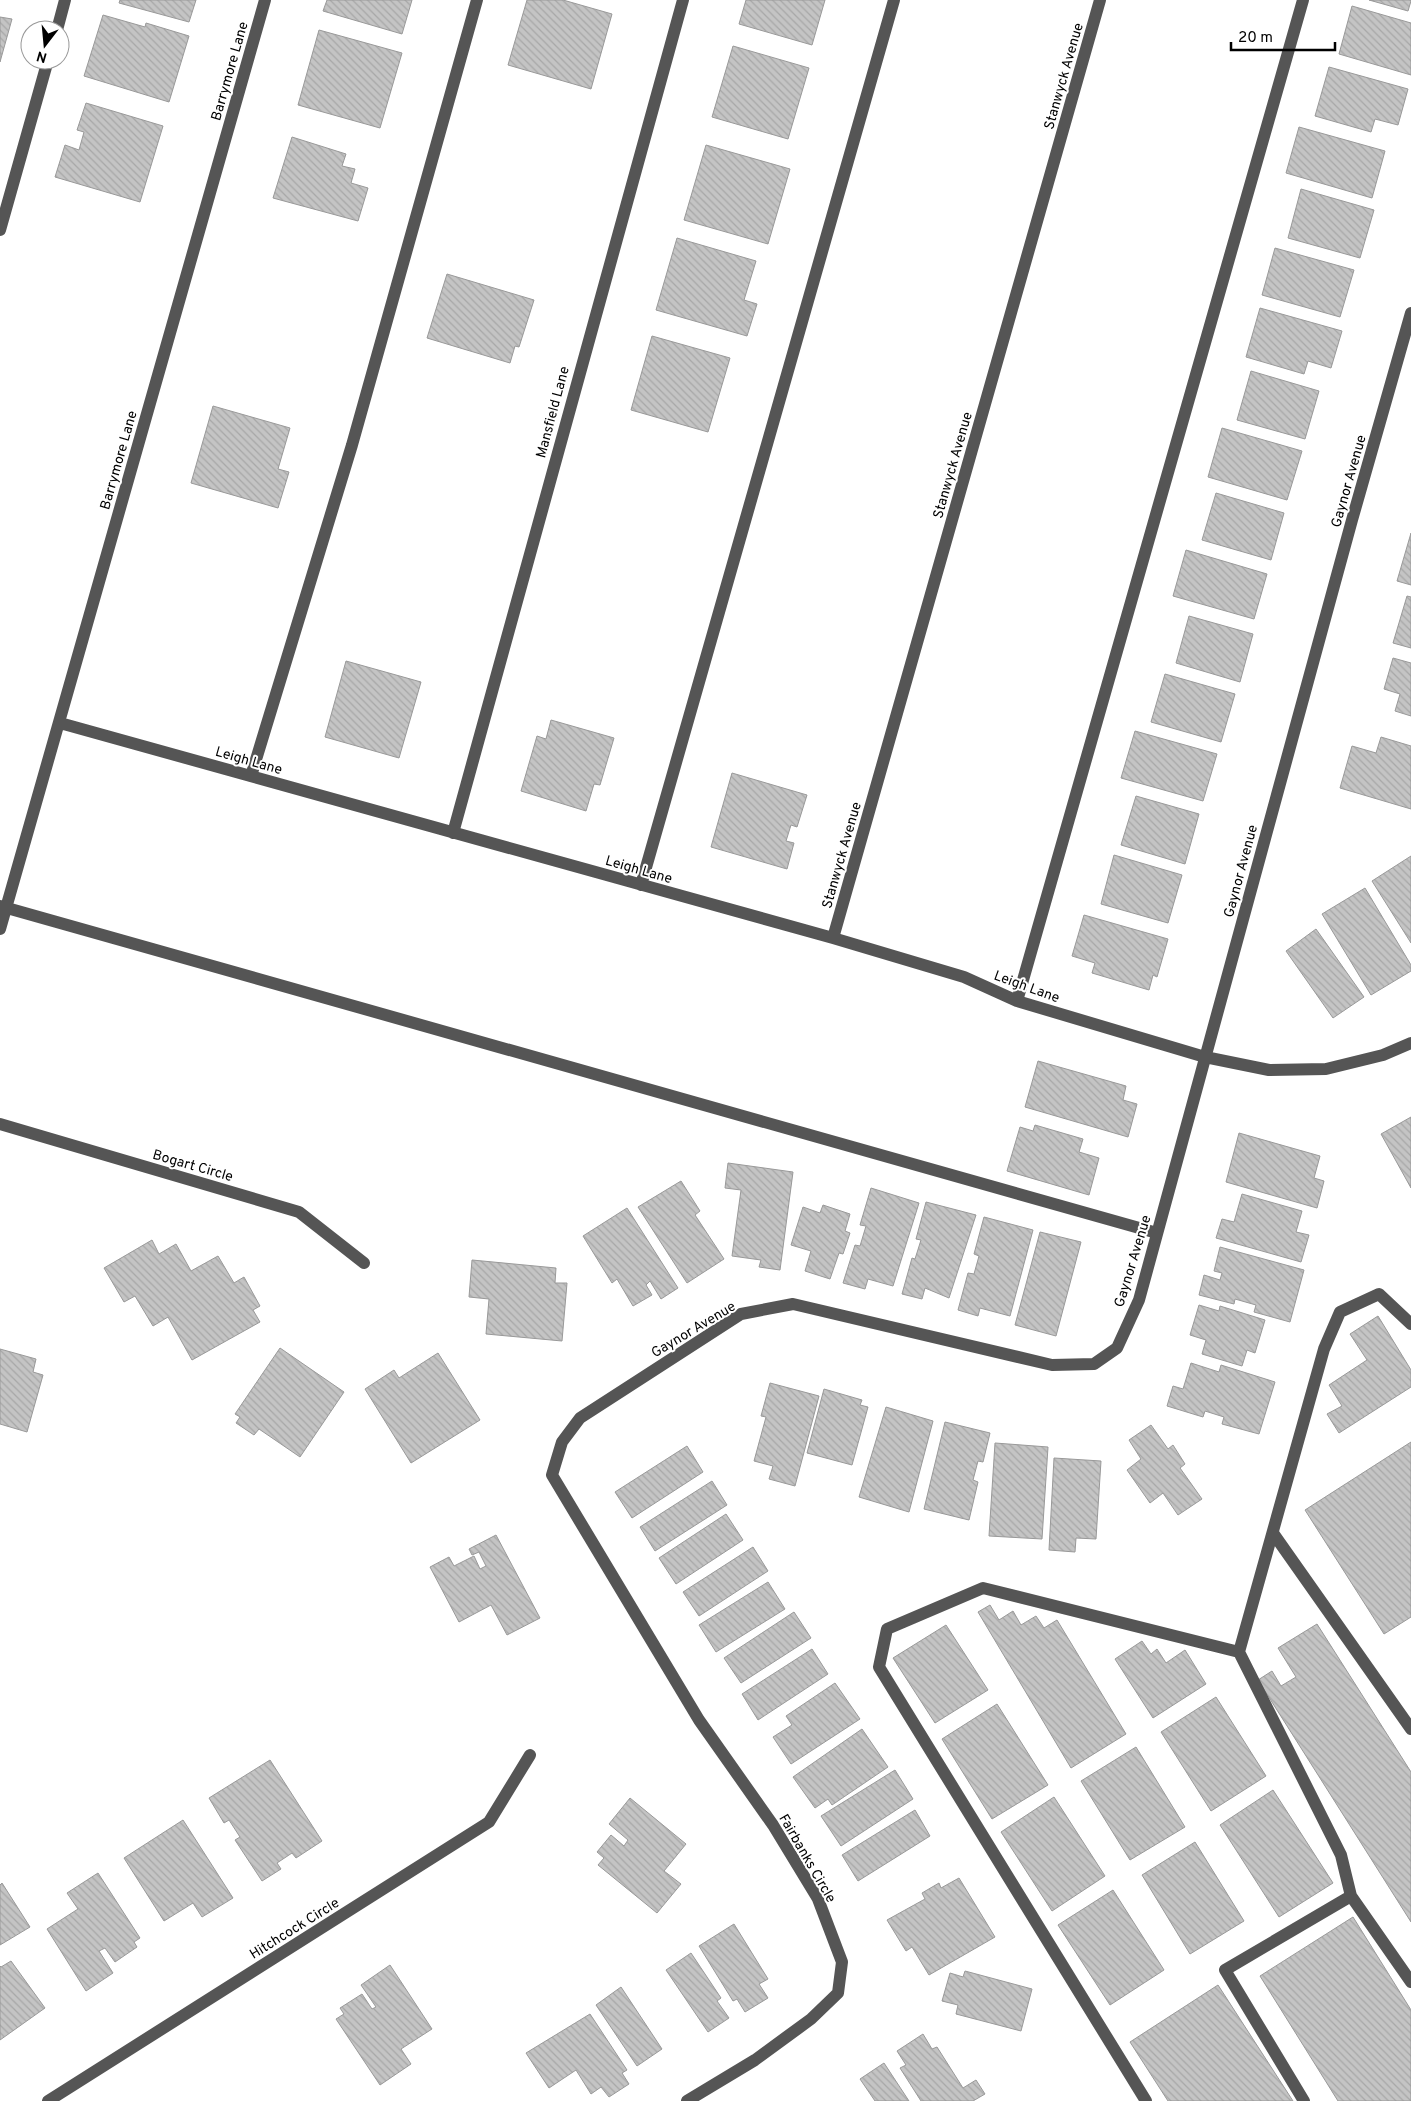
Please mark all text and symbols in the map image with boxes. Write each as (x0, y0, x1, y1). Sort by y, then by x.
north arrow (20, 20, 70, 70)
street label: Barrymore Lane (208, 20, 253, 123)
scale bar (1231, 20, 1335, 52)
street label: Stanwyck Avenue (1041, 21, 1088, 132)
text: 20 m (1238, 29, 1273, 48)
text: N (35, 46, 49, 66)
street label: Mansfield Lane (533, 365, 574, 460)
street label: Barrymore Lane (97, 409, 142, 512)
street label: Stanwyck Avenue (930, 410, 977, 521)
street label: Gaynor Avenue (1328, 433, 1371, 530)
street label: Leigh Lane (213, 744, 284, 779)
street label: Stanwyck Avenue (819, 800, 866, 911)
street label: Gaynor Avenue (1221, 823, 1262, 920)
street label: Leigh Lane (603, 853, 674, 888)
street label: Leigh Lane (991, 968, 1062, 1007)
street label: Bogart Circle (150, 1147, 235, 1186)
street label: Gaynor Avenue (1111, 1213, 1155, 1310)
street label: Gaynor Avenue (649, 1298, 739, 1362)
street label: Fairbanks Circle (774, 1811, 839, 1906)
street label: Hitchcock Circle (247, 1895, 343, 1964)

